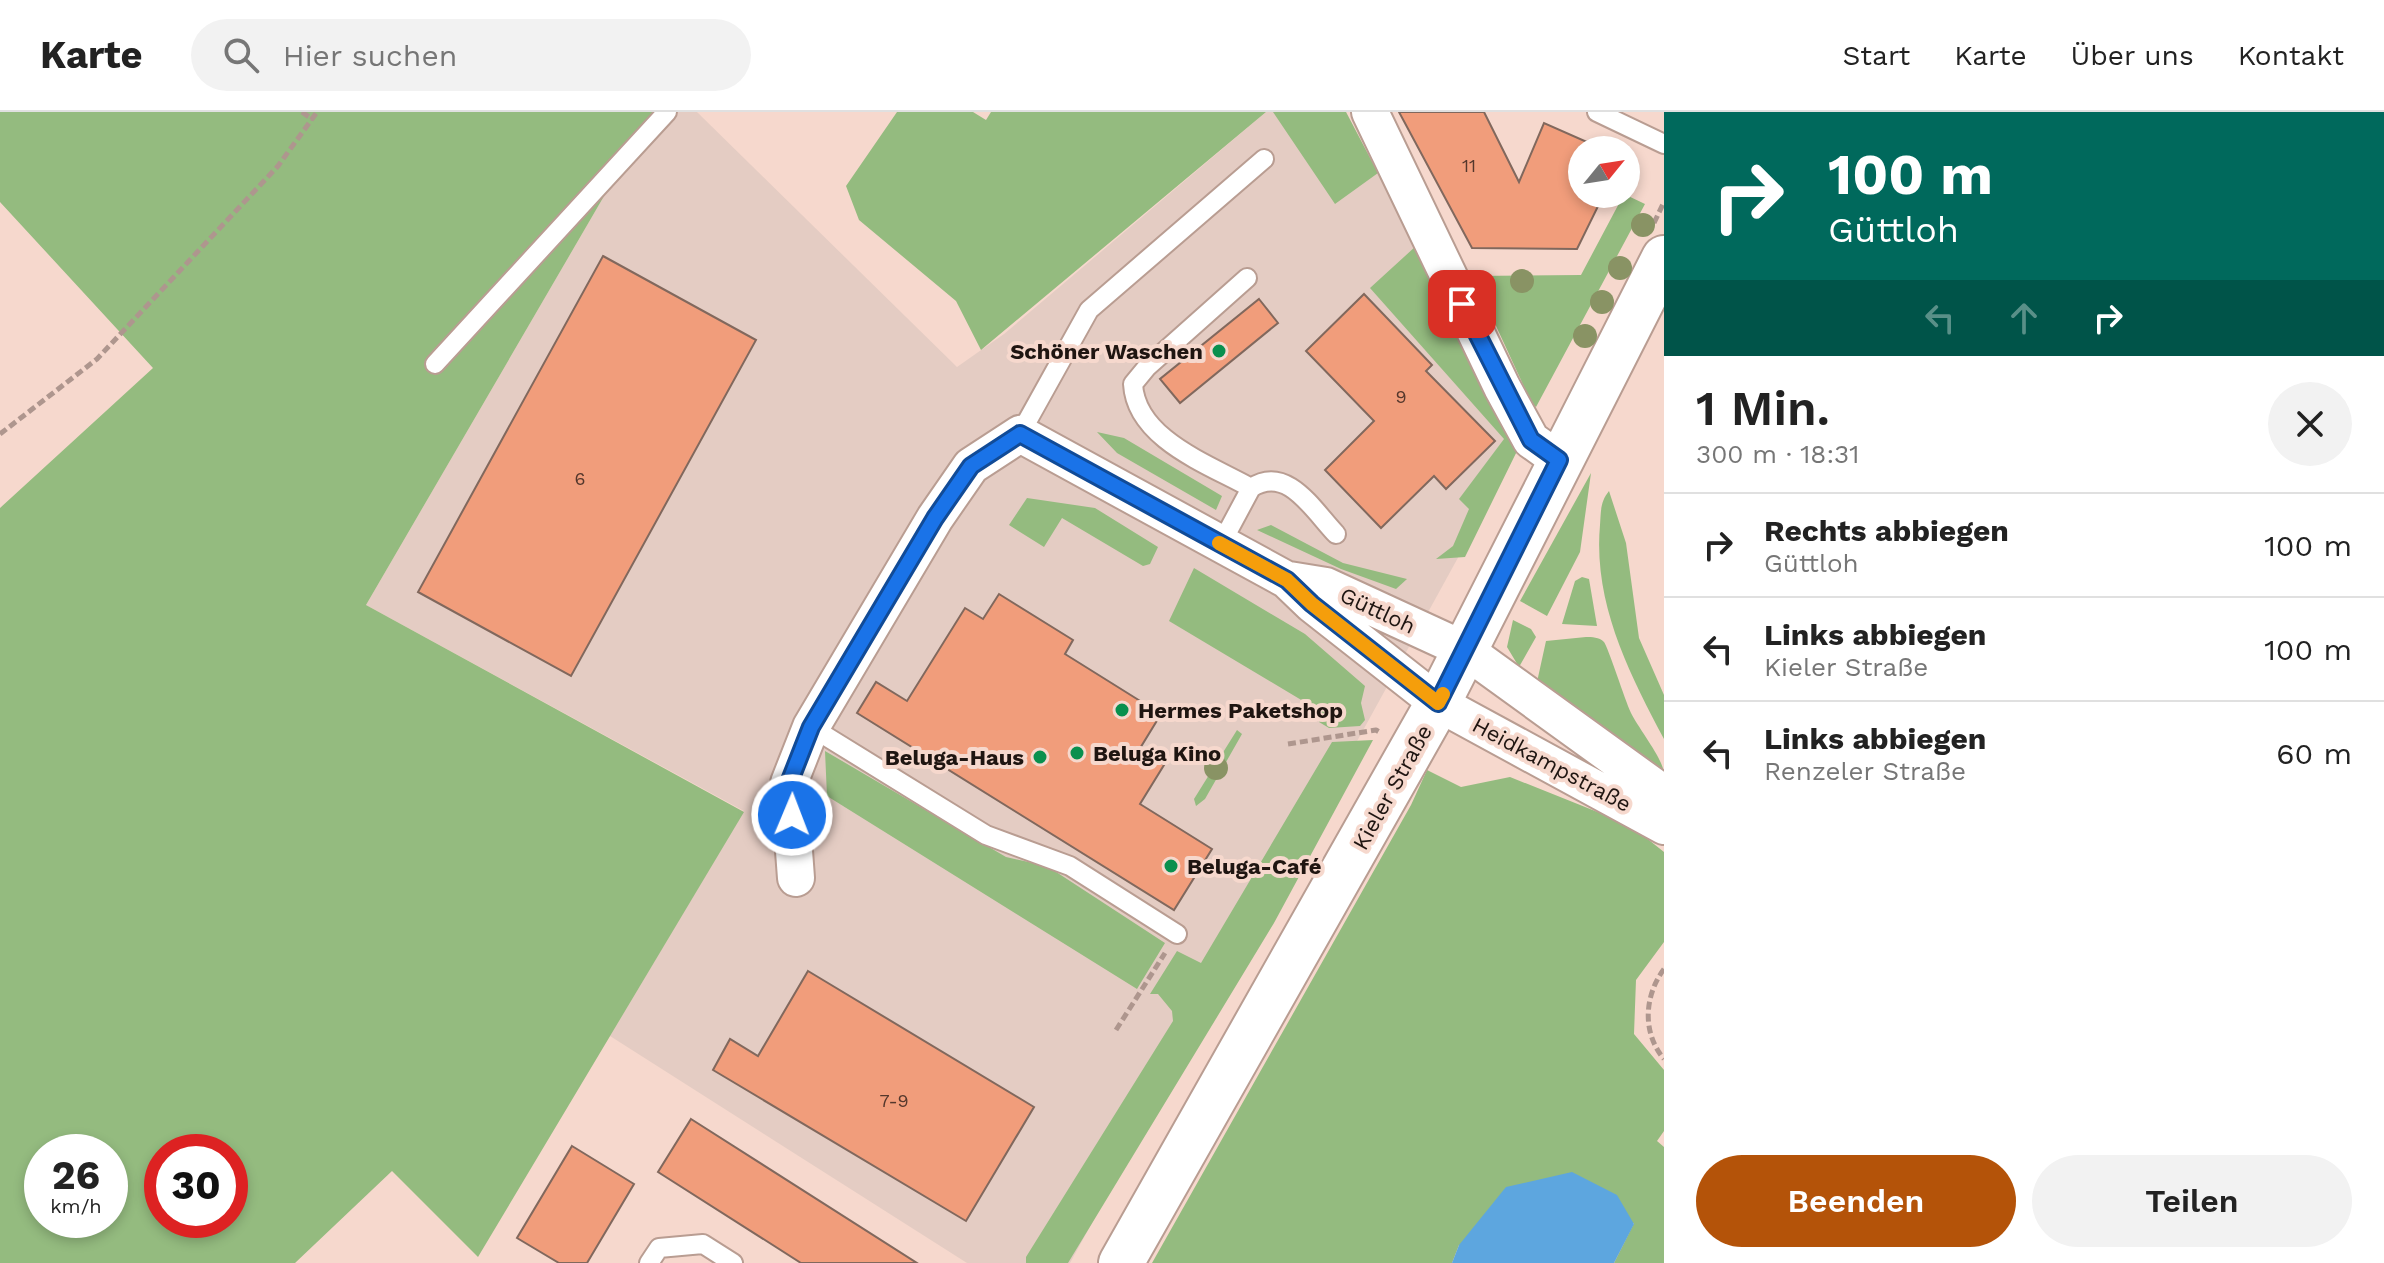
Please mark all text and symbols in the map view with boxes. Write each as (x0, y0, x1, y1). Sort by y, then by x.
search box (191, 19, 751, 91)
text: Karte (40, 33, 143, 77)
icon: search (219, 33, 263, 77)
text: Hier suchen (283, 38, 457, 73)
text: Start (1842, 39, 1910, 72)
text: Karte (1954, 39, 2027, 72)
text: Über uns (2071, 39, 2194, 72)
text: Kontakt (2238, 39, 2344, 72)
north arrow (1568, 136, 1640, 208)
map controls (1568, 136, 1640, 208)
text: 100 m (1828, 142, 1993, 208)
icon: right (1696, 144, 1800, 248)
house number: 11 (1462, 155, 1476, 176)
text: Güttloh (1828, 209, 1959, 251)
pin (1428, 270, 1496, 338)
icon: arrive (1440, 282, 1484, 326)
icon: left (1918, 296, 1962, 340)
icon: ahead (2002, 296, 2046, 340)
icon: right (2086, 296, 2130, 340)
place label: Schöner Waschen (1010, 339, 1203, 364)
marker: Schöner Waschen (1210, 342, 1228, 360)
text: 1 Min. (1696, 380, 1830, 437)
button: close (2268, 382, 2352, 466)
house number: 9 (1395, 386, 1407, 407)
text: 300 m · 18:31 (1696, 439, 1859, 469)
house number: 6 (575, 468, 585, 489)
text: Rechts abbiegen (1764, 513, 2009, 548)
icon: right (1696, 523, 1740, 567)
text: 100 m (2264, 528, 2352, 563)
text: Güttloh (1764, 548, 1859, 578)
street label: Güttloh (1336, 582, 1419, 639)
text: Links abbiegen (1764, 617, 1986, 652)
icon: left (1696, 627, 1740, 671)
text: 100 m (2264, 632, 2352, 667)
text: Kieler Straße (1764, 652, 1928, 682)
place label: Hermes Paketshop (1138, 698, 1343, 723)
marker: Hermes Paketshop (1113, 701, 1131, 719)
street label: Heidkampstraße (1468, 712, 1635, 817)
street label: Kieler Straße (1348, 720, 1437, 854)
text: Links abbiegen (1764, 721, 1986, 756)
icon: left (1696, 731, 1740, 775)
text: 60 m (2276, 736, 2352, 771)
place label: Beluga Kino (1093, 741, 1221, 766)
marker: Beluga Kino (1068, 744, 1086, 762)
place label: Beluga-Haus (885, 745, 1024, 770)
marker: Beluga-Haus (1031, 748, 1049, 766)
text: Renzeler Straße (1764, 756, 1966, 786)
position arrow (750, 773, 834, 857)
place label: Beluga-Café (1187, 854, 1321, 879)
marker: Beluga-Café (1162, 857, 1180, 875)
house number: 7-9 (879, 1090, 909, 1111)
speed limit sign: 30 (144, 1134, 248, 1238)
text: 26 (52, 1152, 100, 1199)
button: Beenden (1696, 1155, 2016, 1247)
button: Teilen (2032, 1155, 2352, 1247)
text: km/h (50, 1194, 102, 1218)

